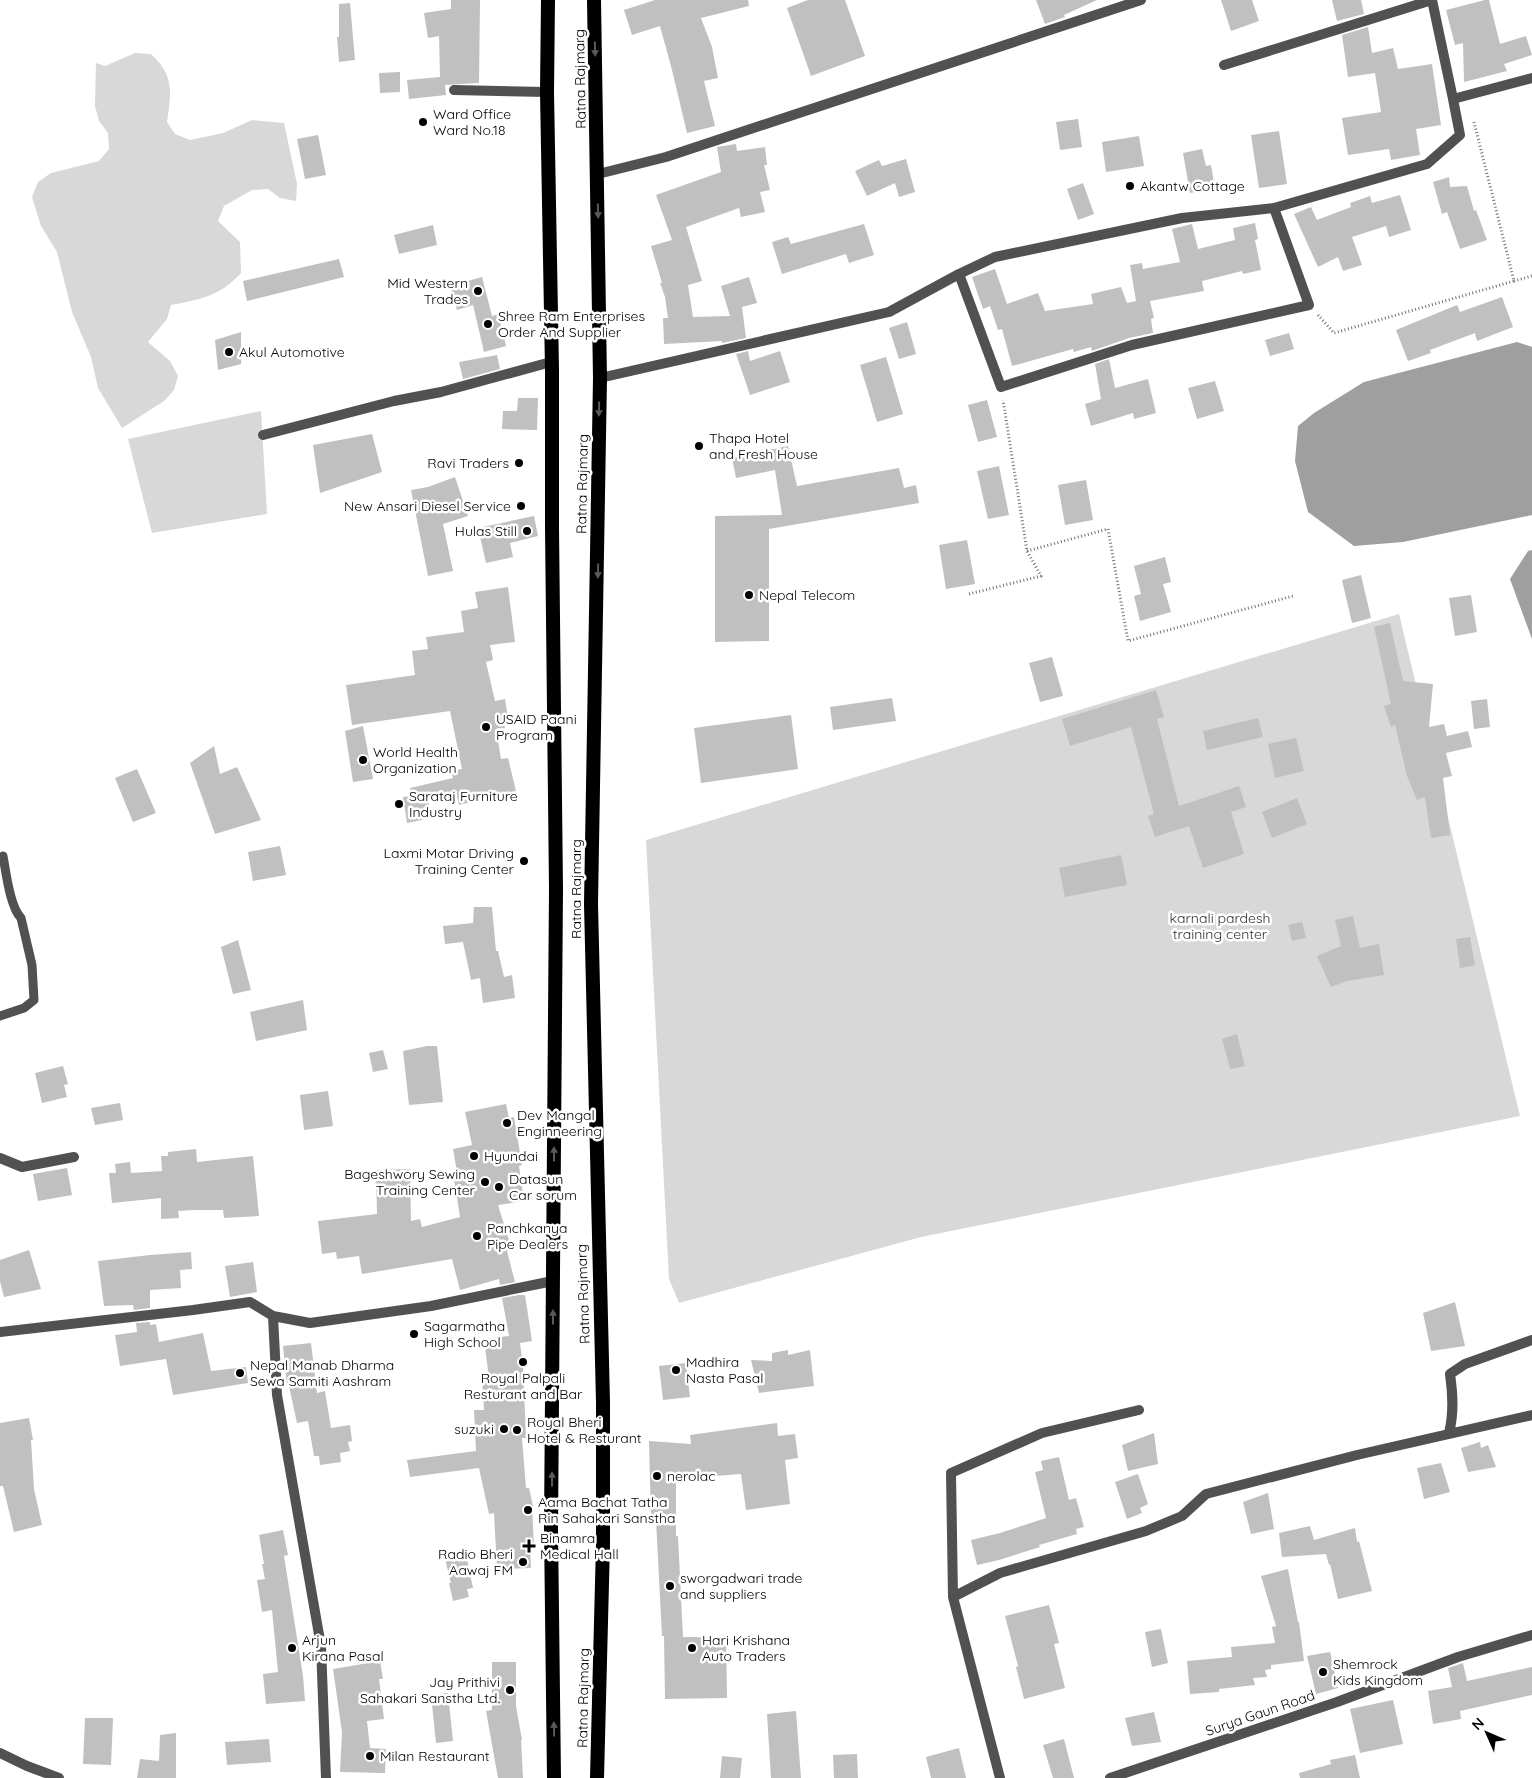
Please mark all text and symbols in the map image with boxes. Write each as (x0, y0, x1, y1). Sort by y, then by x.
street label: Ratna Rajmarg (570, 29, 590, 129)
one-way arrow (592, 41, 600, 57)
place label: Ward Office Ward No.18 (433, 105, 511, 139)
marker: Ward Office Ward No.18 (417, 116, 429, 128)
place label: Akantw Cottage (1140, 177, 1245, 195)
marker: Akantw Cottage (1124, 180, 1136, 192)
one-way arrow (594, 203, 602, 219)
place label: Mid Western Trades (387, 274, 468, 308)
marker: Mid Western Trades (472, 285, 484, 297)
place label: Shree Ram Enterprises Order And Supplier (498, 307, 645, 341)
marker: Shree Ram Enterprises Order And Supplier (482, 318, 494, 330)
place label: Akul Automotive (239, 343, 345, 361)
marker: Akul Automotive (223, 346, 235, 358)
one-way arrow (595, 401, 603, 417)
place label: Thapa Hotel and Fresh House (709, 429, 818, 463)
street label: Ratna Rajmarg (572, 434, 592, 534)
marker: Thapa Hotel and Fresh House (693, 440, 705, 452)
place label: Ravi Traders (427, 454, 509, 472)
marker: Ravi Traders (513, 457, 525, 469)
place label: New Ansari Diesel Service (344, 497, 511, 515)
marker: New Ansari Diesel Service (515, 500, 527, 512)
place label: Hulas Still (455, 522, 517, 540)
marker: Hulas Still (521, 525, 533, 537)
one-way arrow (593, 563, 601, 579)
place label: Nepal Telecom (759, 586, 855, 604)
marker: Nepal Telecom (743, 589, 755, 601)
place label: USAID Paani Program (496, 710, 577, 744)
marker: USAID Paani Program (480, 721, 492, 733)
place label: World Health Organization (373, 743, 458, 777)
marker: World Health Organization (357, 754, 369, 766)
place label: Sarataj Furniture Industry (409, 787, 518, 821)
marker: Sarataj Furniture Industry (393, 798, 405, 810)
street label: Ratna Rajmarg (567, 839, 585, 939)
place label: Laxmi Motar Driving Training Center (384, 844, 515, 878)
marker: Laxmi Motar Driving Training Center (518, 855, 530, 867)
park label: karnali pardesh training center (1170, 909, 1270, 943)
place label: Dev Mangal Enginneering (517, 1106, 602, 1140)
marker: Dev Mangal Enginneering (501, 1117, 513, 1129)
one-way arrow (550, 1146, 558, 1162)
place label: Hyundai (484, 1147, 538, 1165)
marker: Hyundai (468, 1150, 480, 1162)
place label: Bageshwory Sewing Training Center (344, 1165, 476, 1199)
place label: Datasun Car sorum (509, 1170, 577, 1204)
marker: Bageshwory Sewing Training Center (479, 1176, 491, 1188)
marker: Datasun Car sorum (493, 1181, 505, 1193)
place label: Panchkanya Pipe Dealers (487, 1219, 568, 1253)
marker: Panchkanya Pipe Dealers (471, 1230, 483, 1242)
street label: Ratna Rajmarg (572, 1244, 594, 1344)
one-way arrow (549, 1309, 557, 1325)
place label: Sagarmatha High School (424, 1317, 505, 1351)
marker: Sagarmatha High School (408, 1328, 420, 1340)
place label: Madhira Nasta Pasal (686, 1353, 763, 1387)
place label: Nepal Manab Dharma Sewa Samiti Aashram (250, 1356, 394, 1390)
marker: Royal Palpali Resturant and Bar (517, 1356, 529, 1368)
marker: Madhira Nasta Pasal (670, 1364, 682, 1376)
marker: Nepal Manab Dharma Sewa Samiti Aashram (234, 1367, 246, 1379)
place label: Royal Palpali Resturant and Bar (464, 1369, 583, 1403)
place label: Royal Bheri Hotel & Resturant (527, 1413, 642, 1447)
place label: suzuki (454, 1420, 494, 1438)
marker: suzuki (498, 1423, 510, 1435)
marker: Royal Bheri Hotel & Resturant (511, 1424, 523, 1436)
place label: nerolac (667, 1467, 716, 1485)
marker: nerolac (651, 1470, 663, 1482)
one-way arrow (548, 1471, 556, 1487)
place label: Aama Bachat Tatha Rin Sahakari Sanstha (538, 1493, 675, 1527)
marker: Aama Bachat Tatha Rin Sahakari Sanstha (522, 1504, 534, 1516)
place label: Binamra Medical Hall (540, 1529, 619, 1563)
marker: Binamra Medical Hall (522, 1539, 536, 1553)
place label: Radio Bheri Aawaj FM (438, 1545, 513, 1579)
marker: Radio Bheri Aawaj FM (517, 1556, 529, 1568)
place label: sworgadwari trade and suppliers (680, 1569, 803, 1603)
marker: sworgadwari trade and suppliers (664, 1580, 676, 1592)
place label: Arjun Kirana Pasal (302, 1631, 384, 1665)
place label: Hari Krishana Auto Traders (702, 1631, 790, 1665)
marker: Arjun Kirana Pasal (286, 1642, 298, 1654)
marker: Hari Krishana Auto Traders (686, 1642, 698, 1654)
street label: Ratna Rajmarg (573, 1648, 593, 1748)
place label: Shemrock Kids Kingdom (1333, 1655, 1423, 1689)
marker: Shemrock Kids Kingdom (1317, 1666, 1329, 1678)
place label: Jay Prithivi Sahakari Sanstha Ltd. (360, 1673, 500, 1707)
marker: Jay Prithivi Sahakari Sanstha Ltd. (504, 1684, 516, 1696)
street label: Surya Gaun Road (1203, 1686, 1317, 1740)
north arrow (1462, 1708, 1512, 1758)
text: N (1468, 1714, 1488, 1734)
one-way arrow (549, 1721, 557, 1737)
place label: Milan Restaurant (380, 1747, 490, 1765)
marker: Milan Restaurant (364, 1750, 376, 1762)

